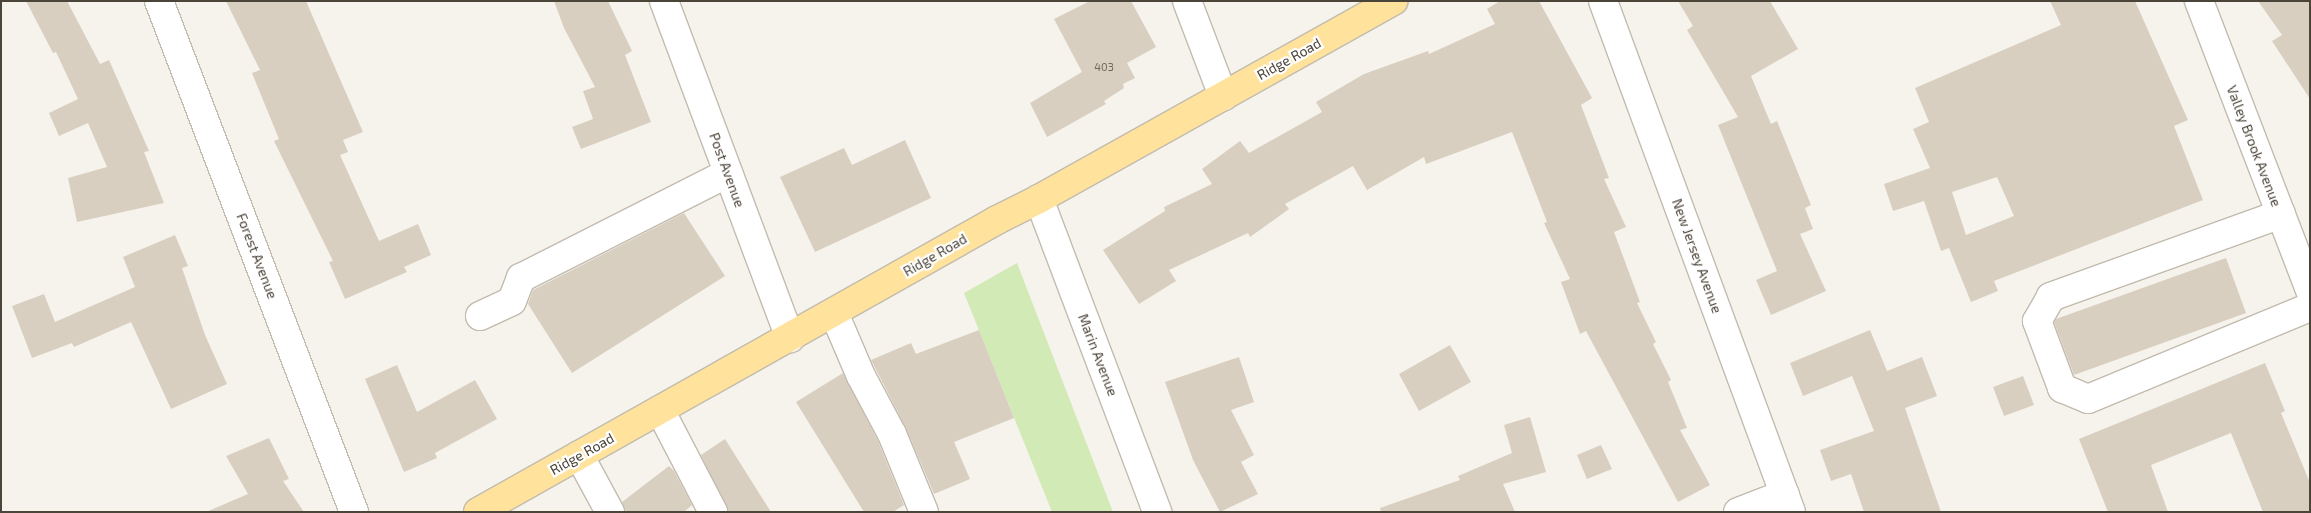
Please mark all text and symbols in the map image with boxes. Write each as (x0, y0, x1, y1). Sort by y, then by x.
street label: Ridge Road (1254, 34, 1324, 84)
house number: 403 (1094, 60, 1114, 74)
street label: Valley Brook Avenue (2223, 83, 2285, 209)
street label: Post Avenue (706, 130, 748, 210)
street label: New Jersey Avenue (1668, 196, 1726, 316)
street label: Forest Avenue (233, 211, 281, 301)
street label: Ridge Road (900, 230, 970, 280)
street label: Marin Avenue (1075, 311, 1121, 399)
street label: Ridge Road (547, 429, 617, 479)

